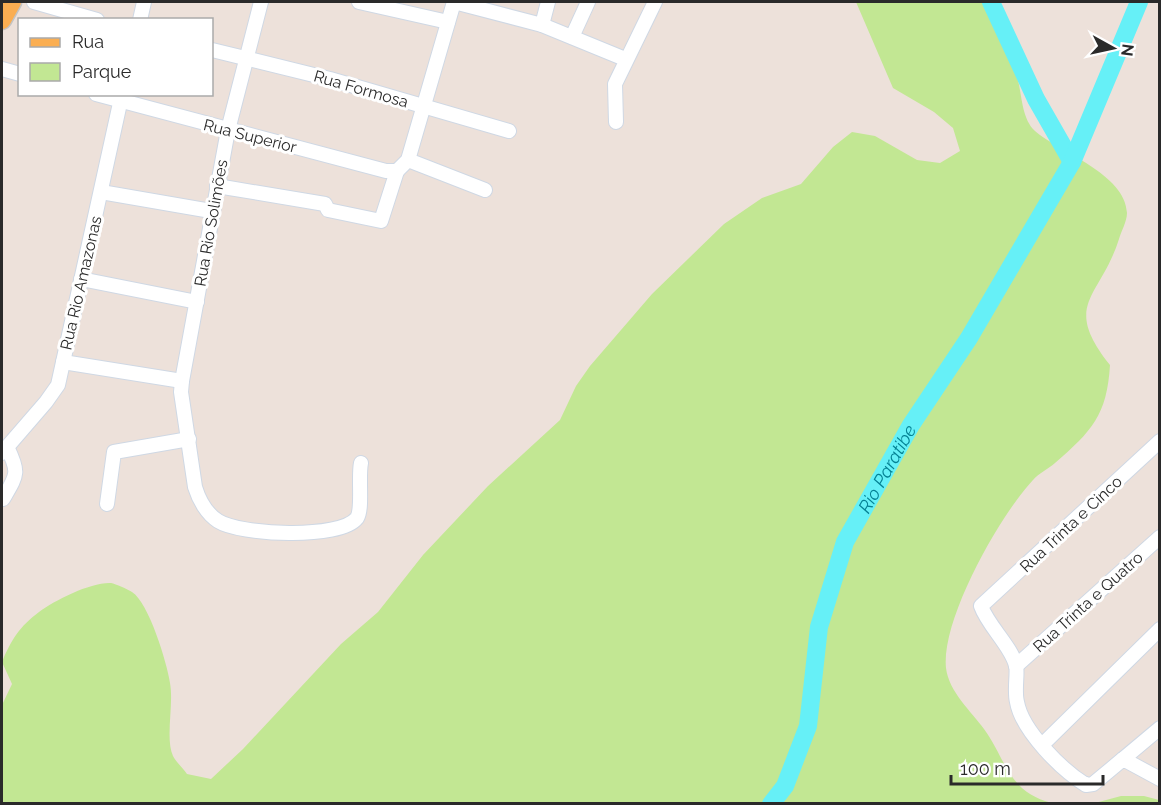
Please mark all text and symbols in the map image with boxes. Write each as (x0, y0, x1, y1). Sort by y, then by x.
legend (18, 18, 213, 96)
north arrow (1083, 18, 1143, 78)
text: Rua (72, 31, 104, 52)
text: N (1117, 43, 1138, 57)
text: Parque (72, 61, 132, 82)
street label: Rua Formosa (312, 66, 410, 112)
street label: Rua Superior (201, 115, 299, 157)
street label: Rua Rio Solimões (190, 158, 232, 288)
street label: Rua Rio Amazonas (56, 214, 106, 352)
water label: Rio Paratibe (853, 420, 920, 516)
street label: Rua Trinta e Cinco (1016, 472, 1126, 576)
street label: Rua Trinta e Quatro (1029, 548, 1147, 656)
scale bar (951, 748, 1102, 786)
text: 100 m (960, 758, 1011, 779)

